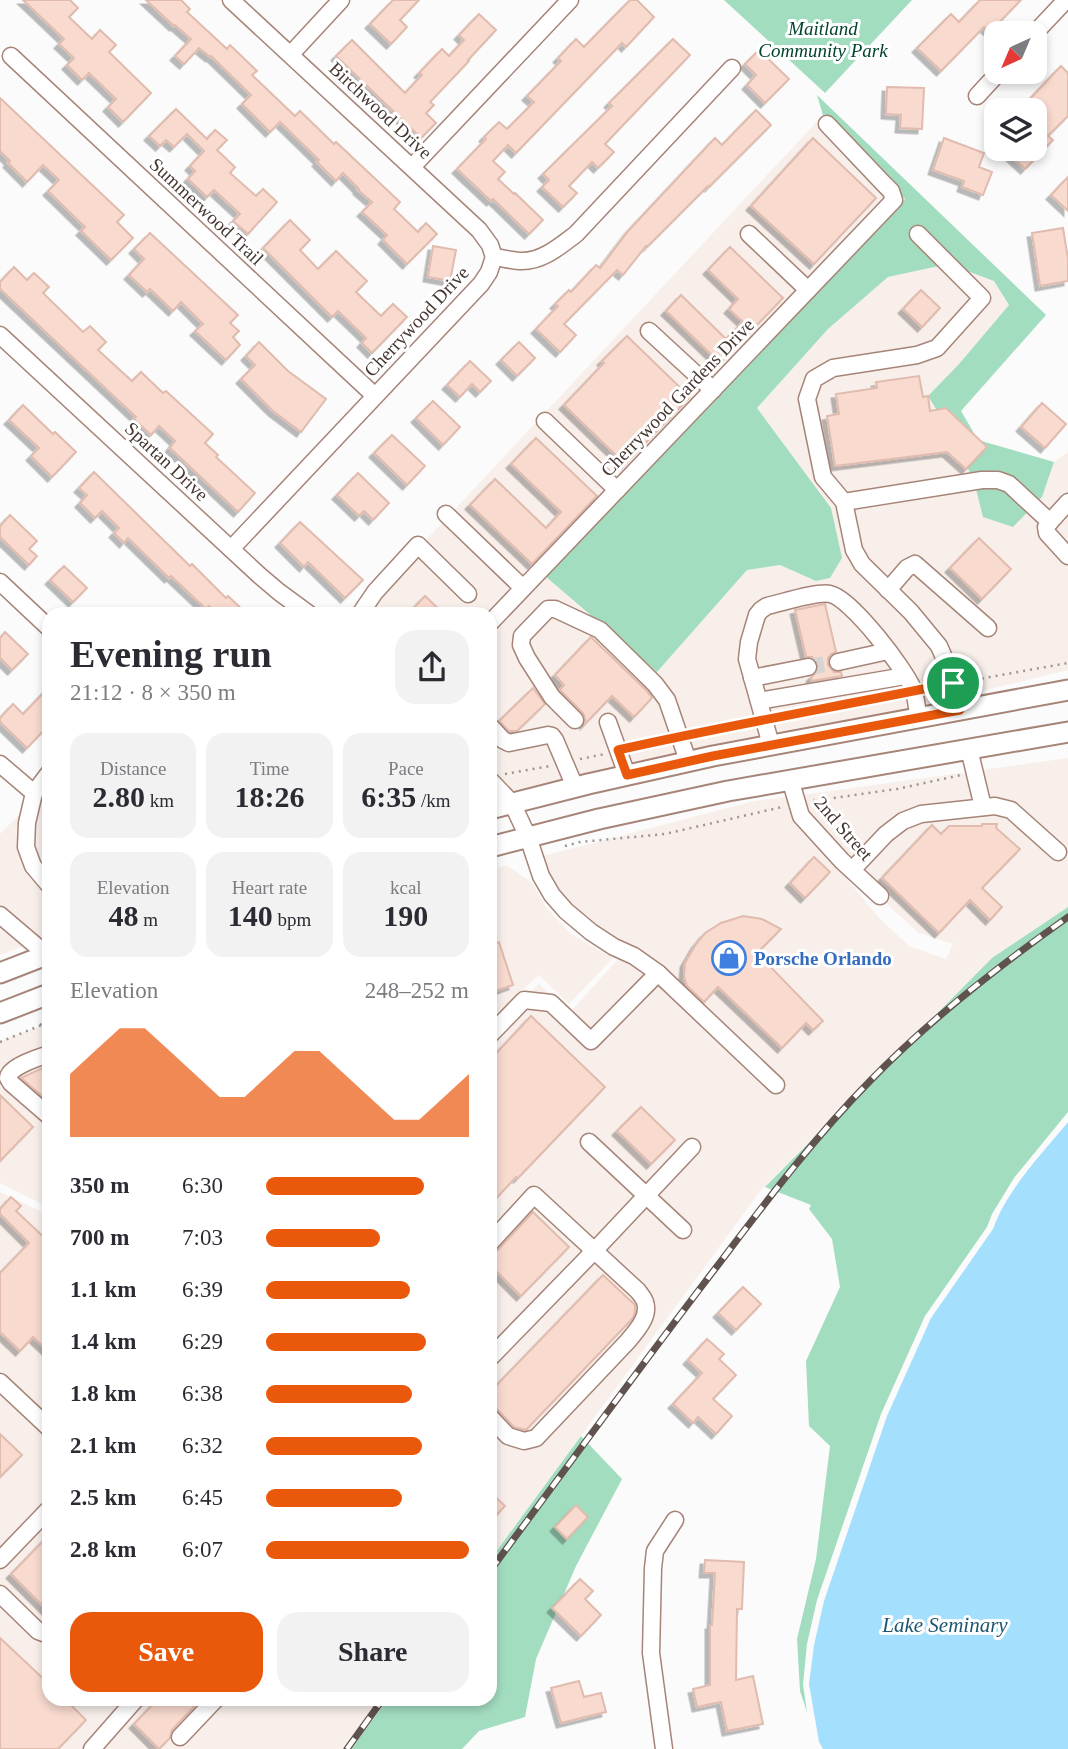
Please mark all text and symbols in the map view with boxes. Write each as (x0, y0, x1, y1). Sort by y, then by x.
park label: Maitland Community Park (758, 18, 888, 61)
north arrow (984, 21, 1046, 84)
map controls (984, 21, 1047, 161)
street label: Birchwood Drive (325, 58, 436, 163)
button: layers (984, 98, 1047, 161)
street label: Summerwood Trail (146, 153, 268, 269)
street label: Cherrywood Drive (360, 262, 473, 381)
street label: Cherrywood Gardens Drive (596, 314, 758, 481)
street label: Spartan Drive (121, 418, 213, 505)
button: share (395, 630, 469, 704)
text: Evening run (70, 633, 272, 675)
pin (923, 653, 983, 713)
icon: arrive (934, 664, 972, 702)
text: 21:12 · 8 × 350 m (70, 680, 236, 705)
text: Distance (100, 758, 166, 779)
text: Time (250, 758, 289, 779)
text: Pace (388, 758, 424, 779)
text: 2.80 (92, 780, 145, 813)
text: 18:26 (234, 780, 304, 813)
text: 6:35 (361, 780, 416, 813)
text: km (145, 790, 174, 811)
text: /km (416, 790, 450, 811)
street label: 2nd Street (810, 792, 877, 865)
text: Elevation (97, 877, 170, 898)
text: Heart rate (232, 877, 307, 898)
text: kcal (390, 877, 422, 898)
text: 48 (108, 899, 138, 932)
text: 140 (228, 899, 273, 932)
text: 190 (383, 899, 428, 932)
text: m (138, 909, 158, 930)
text: bpm (273, 909, 311, 930)
shop icon: Porsche Orlando (710, 939, 748, 977)
place label: Porsche Orlando (754, 948, 892, 969)
text: Elevation (70, 978, 158, 1003)
text: 248–252 m (365, 978, 469, 1003)
text: 350 m (70, 1173, 129, 1198)
text: 6:30 (182, 1173, 223, 1198)
text: 700 m (70, 1225, 129, 1250)
text: 7:03 (182, 1225, 223, 1250)
text: 1.1 km (70, 1277, 136, 1302)
text: 6:39 (182, 1277, 223, 1302)
text: 1.4 km (70, 1329, 136, 1354)
text: 6:29 (182, 1329, 223, 1354)
text: 1.8 km (70, 1381, 136, 1406)
text: 6:38 (182, 1381, 223, 1406)
text: 2.1 km (70, 1433, 136, 1458)
text: 6:32 (182, 1433, 223, 1458)
text: 2.5 km (70, 1485, 136, 1510)
text: 6:45 (182, 1485, 223, 1510)
text: 2.8 km (70, 1537, 136, 1562)
text: 6:07 (182, 1537, 223, 1562)
button: Save (70, 1612, 263, 1692)
button: Share (277, 1612, 469, 1692)
water label: Lake Seminary (881, 1613, 1008, 1637)

